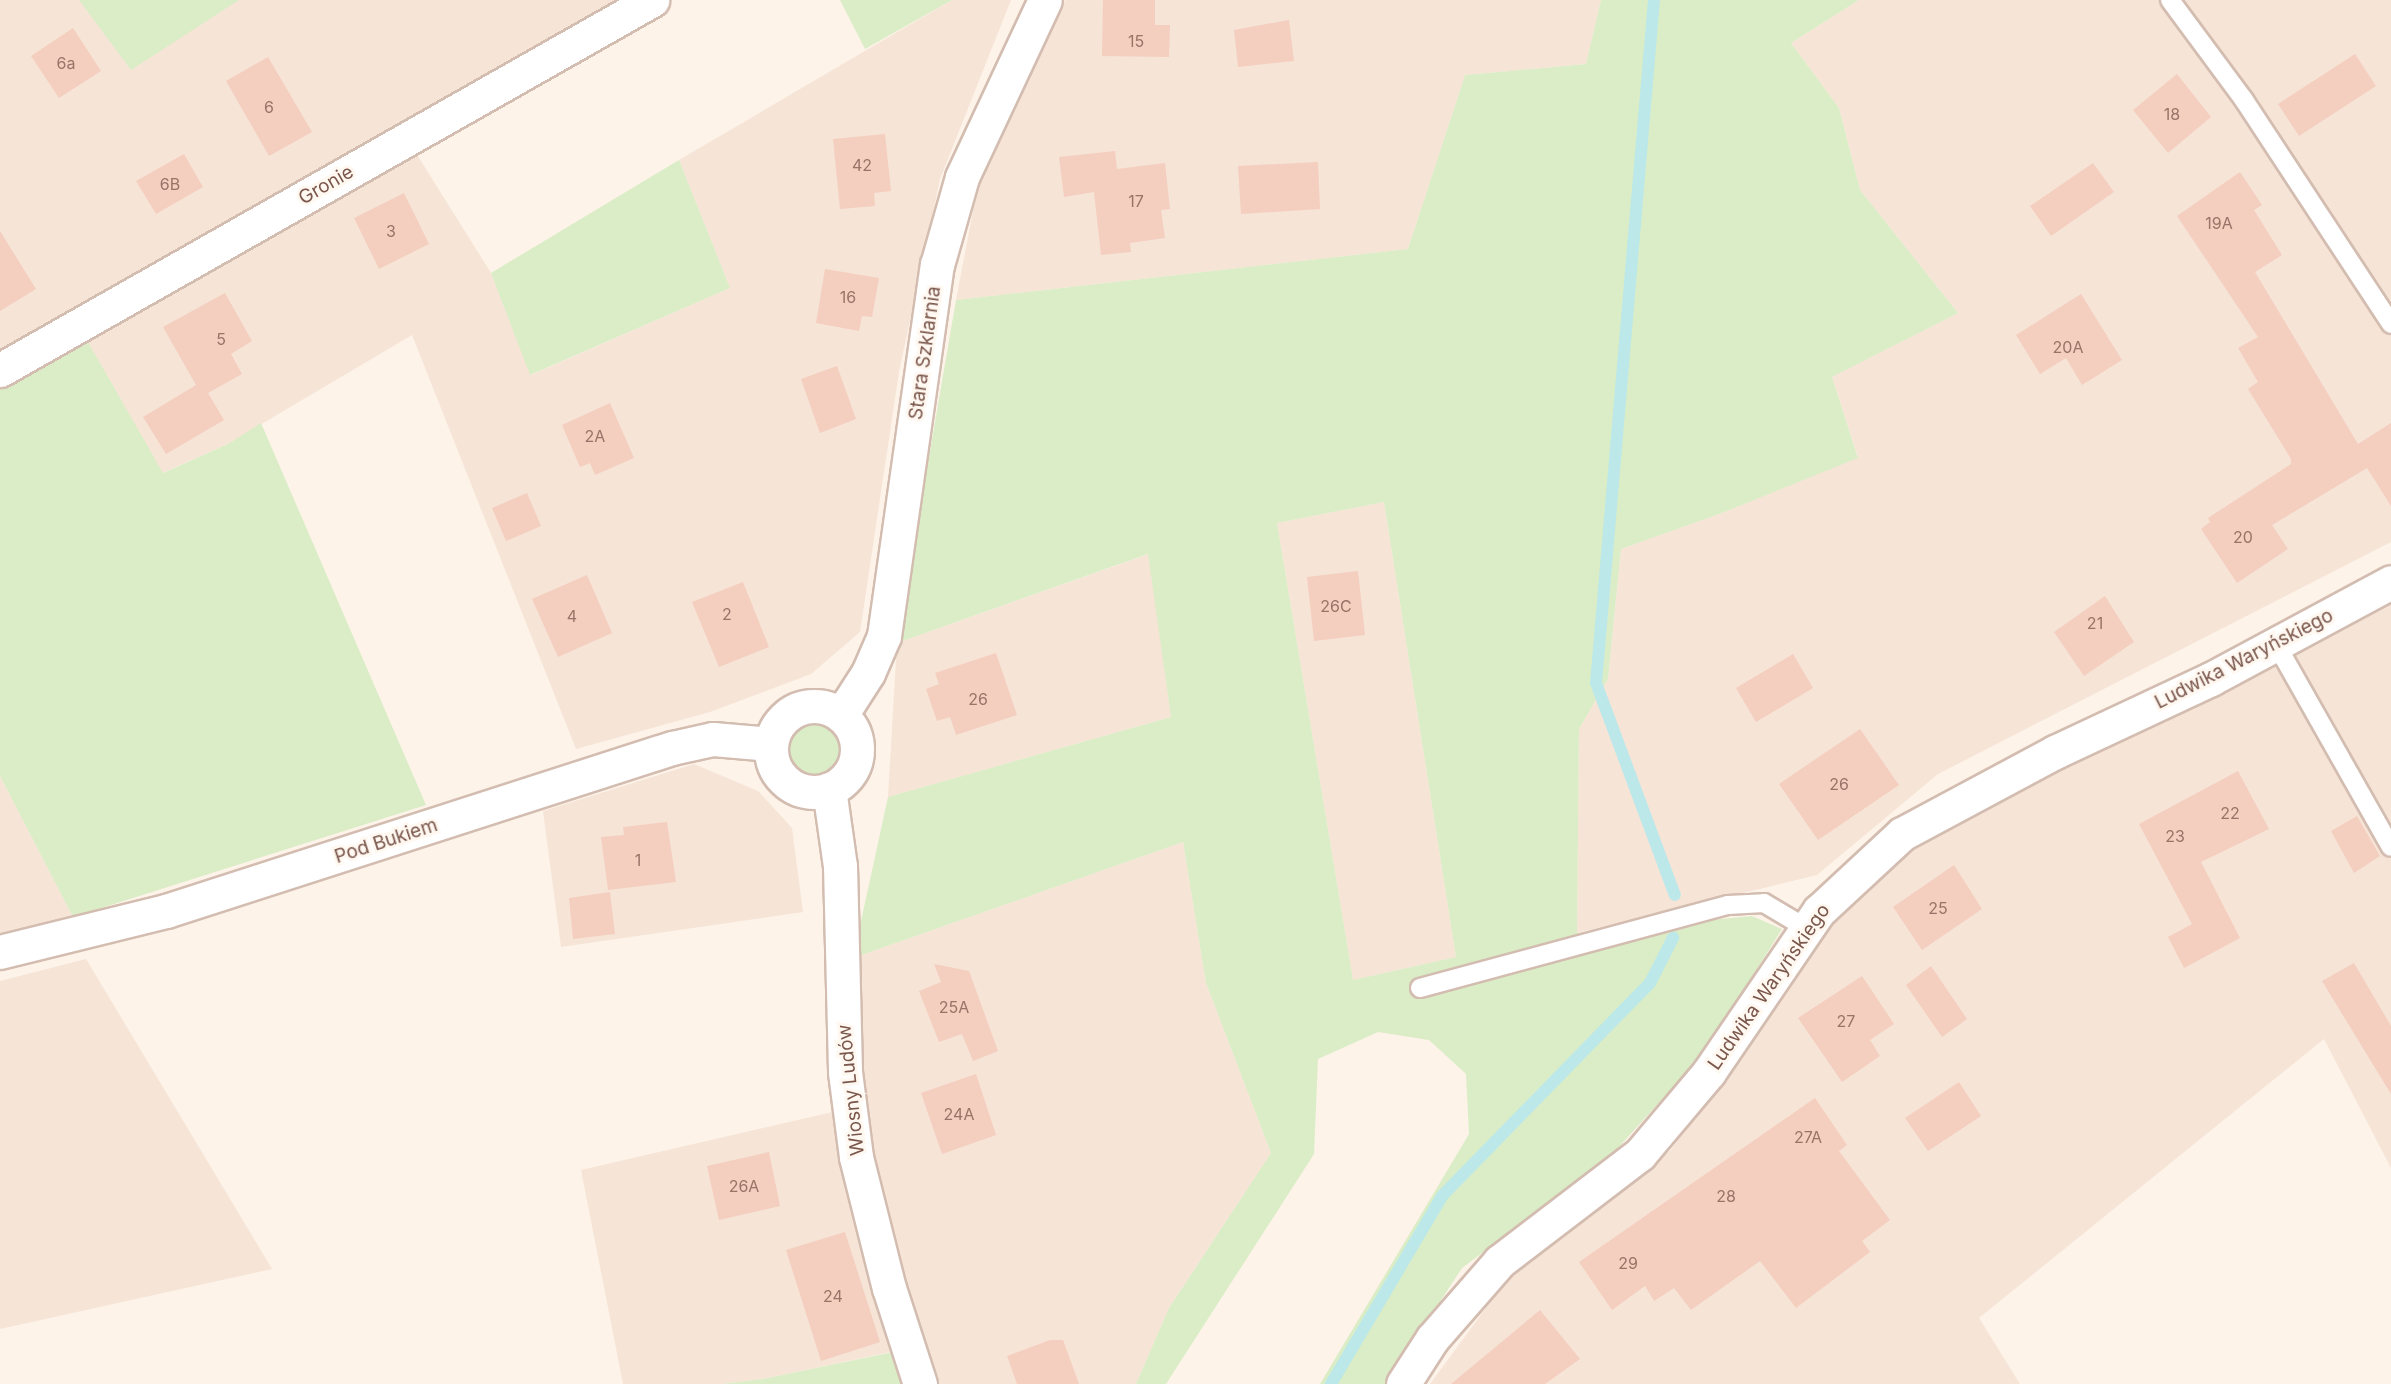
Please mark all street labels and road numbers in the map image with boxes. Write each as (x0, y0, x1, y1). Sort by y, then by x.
street label: Gronie (295, 160, 357, 210)
street label: Stara Szklarnia (904, 285, 946, 421)
street label: Ludwika Waryńskiego (2151, 604, 2337, 714)
street label: Pod Bukiem (332, 814, 440, 868)
street label: Ludwika Waryńskiego (1703, 900, 1835, 1074)
street label: Wiosny Ludów (833, 1023, 869, 1157)

